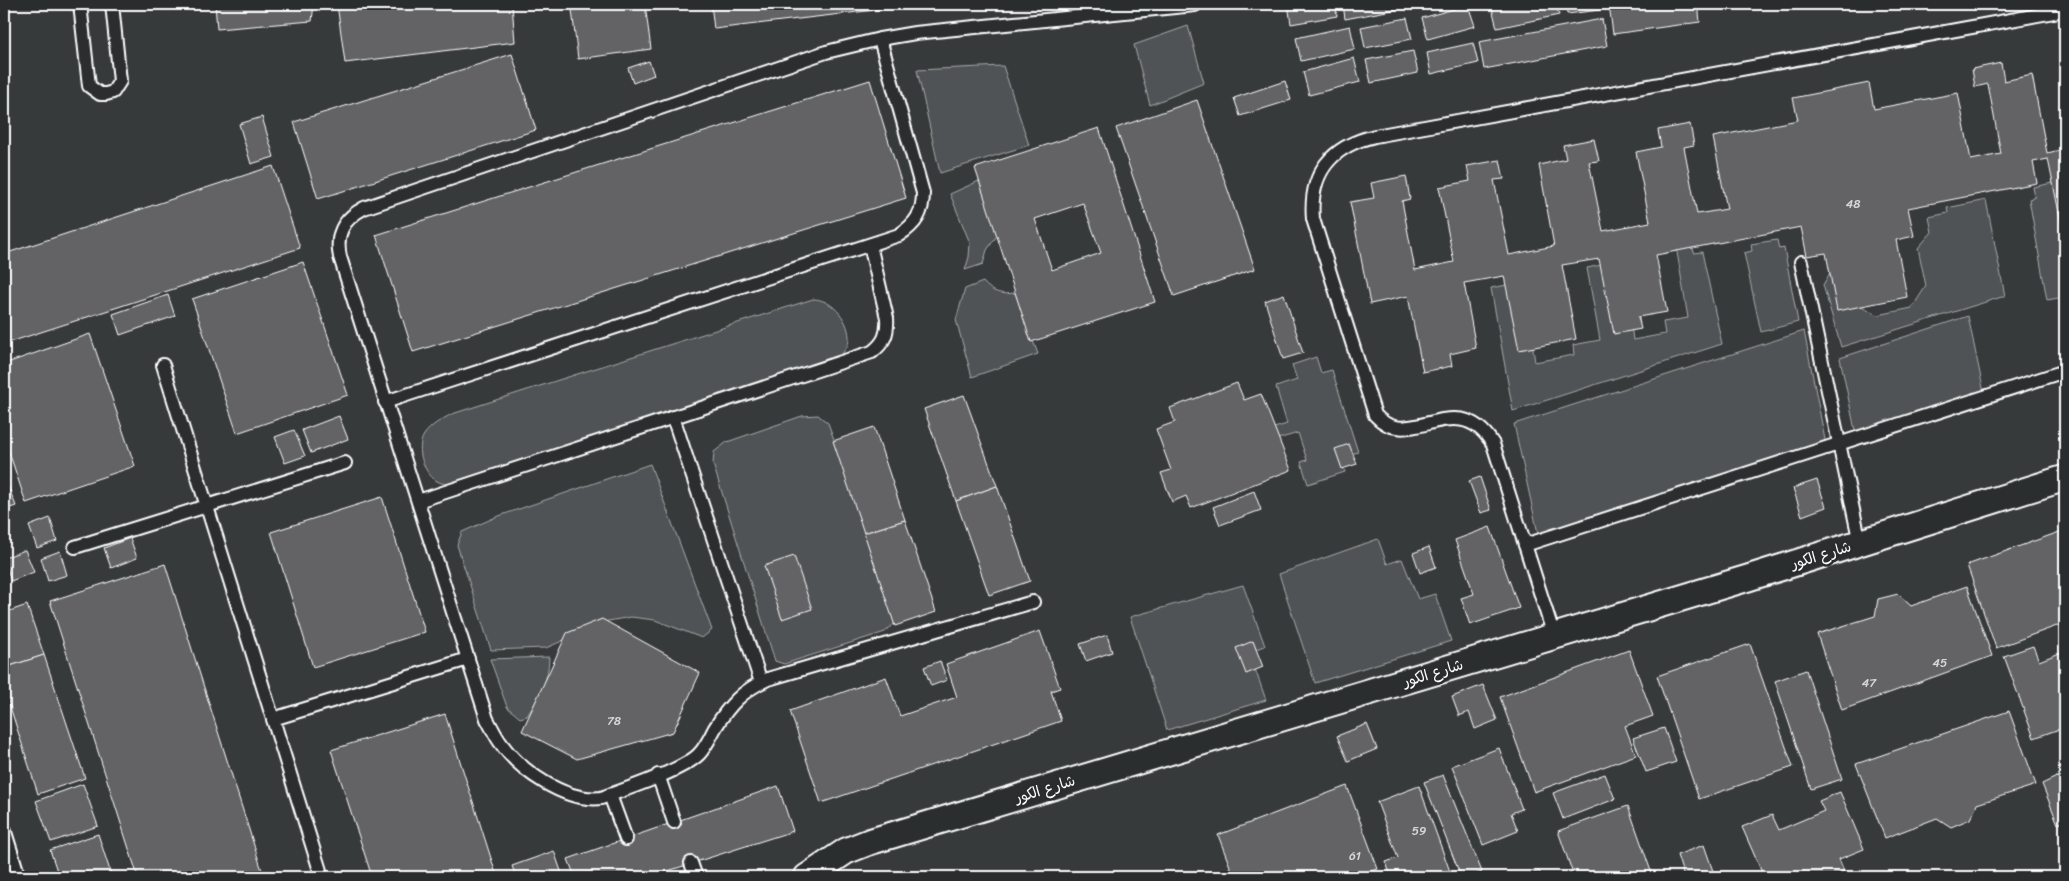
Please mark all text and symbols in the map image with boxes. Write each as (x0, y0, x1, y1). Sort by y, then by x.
house number: 48 (1846, 193, 1860, 215)
street label: شارع الكور (1787, 533, 1855, 577)
street label: شارع الكور (1399, 651, 1467, 695)
house number: 45 (1933, 652, 1947, 674)
house number: 47 (1862, 672, 1877, 694)
house number: 78 (607, 710, 621, 732)
street label: شارع الكور (1011, 767, 1079, 811)
house number: 59 (1412, 820, 1426, 842)
house number: 61 (1349, 845, 1361, 867)

